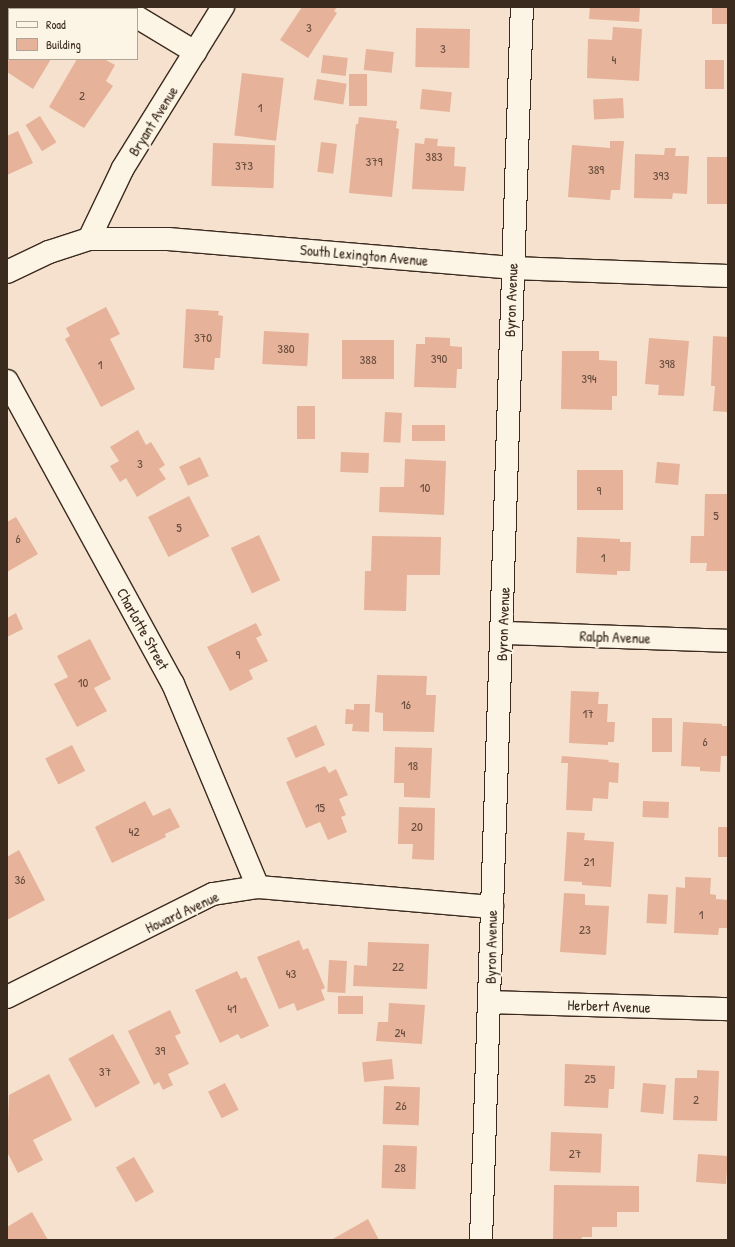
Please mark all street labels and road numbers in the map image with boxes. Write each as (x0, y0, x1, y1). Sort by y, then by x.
street label: Bryant Avenue (124, 83, 182, 159)
street label: South Lexington Avenue (299, 240, 429, 270)
street label: Byron Avenue (501, 263, 521, 337)
street label: Charlotte Street (113, 585, 173, 673)
street label: Byron Avenue (493, 587, 513, 661)
street label: Ralph Avenue (579, 627, 651, 647)
street label: Howard Avenue (142, 887, 222, 937)
street label: Byron Avenue (481, 910, 501, 984)
street label: Herbert Avenue (567, 996, 651, 1016)

